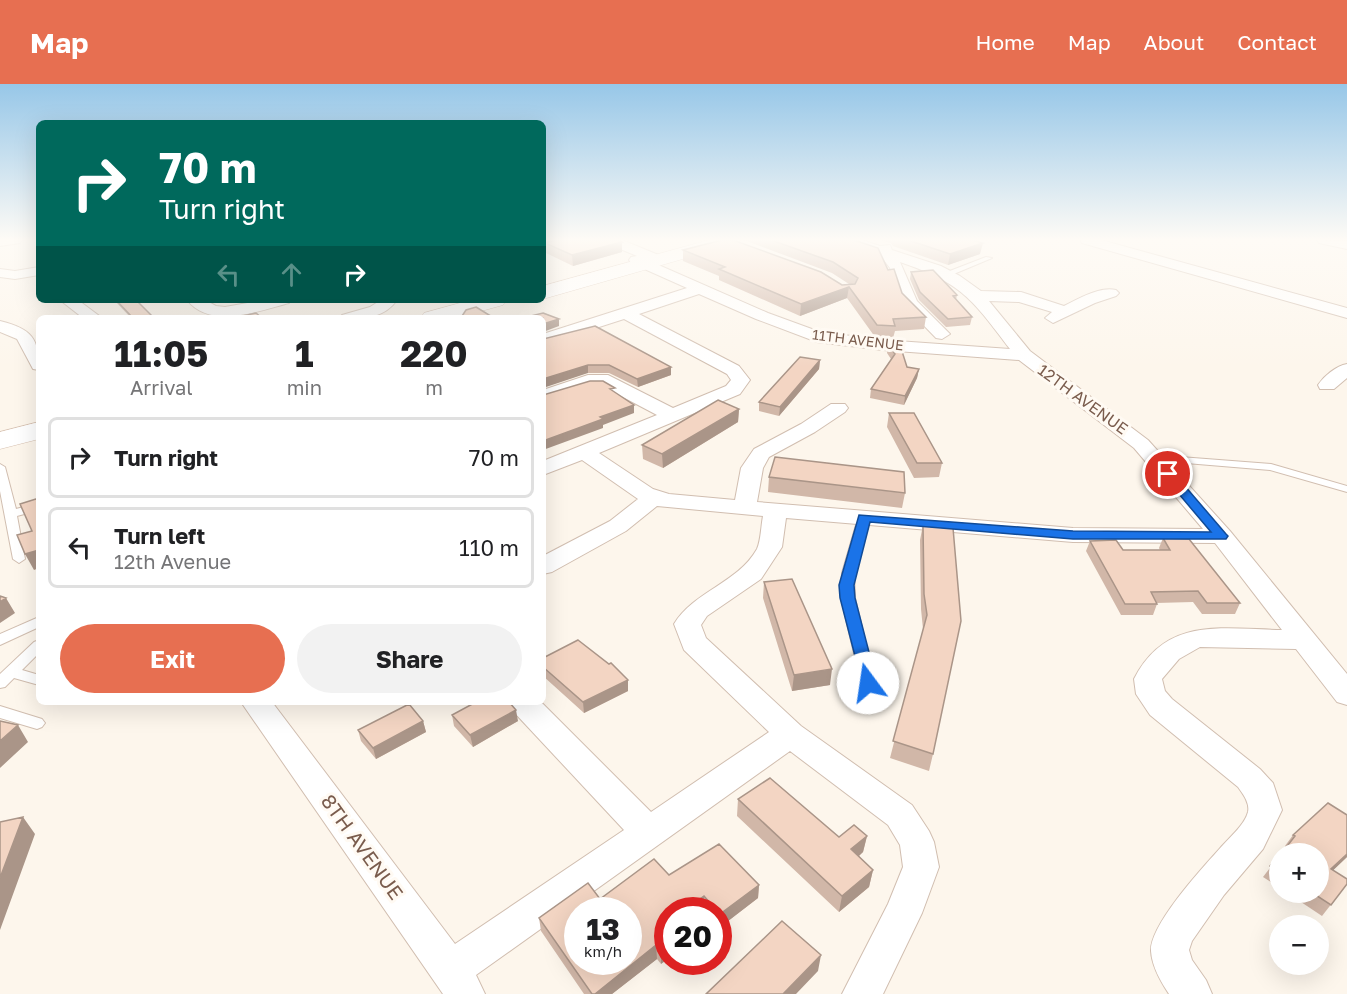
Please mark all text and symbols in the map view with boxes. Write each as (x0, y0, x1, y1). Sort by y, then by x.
text: Map (30, 26, 88, 59)
text: Home (975, 29, 1035, 55)
text: Map (1068, 29, 1111, 55)
text: About (1144, 29, 1204, 55)
text: Contact (1237, 29, 1317, 55)
text: 70 m (159, 142, 256, 192)
icon: right (60, 144, 138, 222)
text: Turn right (159, 193, 285, 225)
icon: left (212, 258, 245, 291)
icon: ahead (275, 258, 308, 291)
icon: right (338, 258, 371, 291)
street label: 11TH AVENUE (811, 325, 905, 354)
text: 11:05 (114, 332, 208, 375)
text: 1 (295, 332, 314, 375)
text: 220 (400, 332, 468, 375)
street label: 12TH AVENUE (1034, 360, 1132, 438)
text: Arrival (130, 375, 193, 399)
text: min (287, 375, 322, 399)
text: m (425, 375, 443, 399)
icon: right (63, 441, 96, 474)
text: Turn right (114, 444, 218, 471)
text: 70 m (469, 444, 519, 471)
pin (1142, 448, 1193, 499)
icon: arrive (1151, 457, 1184, 490)
text: Turn left (114, 522, 205, 549)
icon: left (63, 531, 96, 564)
text: 110 m (459, 534, 519, 561)
text: 12th Avenue (114, 549, 231, 573)
button: Exit (60, 624, 285, 693)
button: Share (297, 624, 522, 693)
position arrow (836, 651, 900, 715)
street label: 8TH AVENUE (317, 789, 409, 904)
map controls (1269, 843, 1329, 975)
button: + (1269, 843, 1329, 903)
speed limit sign: 20 (654, 897, 732, 975)
text: 13 (586, 911, 620, 947)
button: − (1269, 915, 1329, 975)
text: km/h (584, 942, 622, 960)

